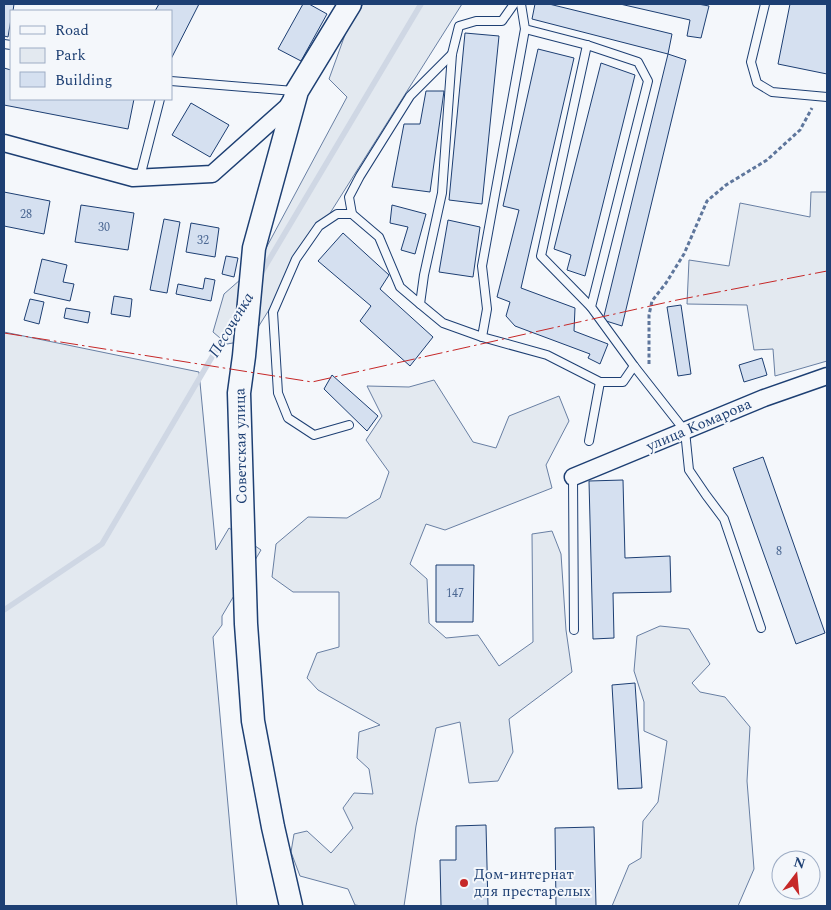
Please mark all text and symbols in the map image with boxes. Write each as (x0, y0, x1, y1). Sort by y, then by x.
legend (10, 10, 172, 100)
text: Road (55, 19, 89, 42)
text: Park (55, 44, 86, 67)
text: Building (55, 69, 112, 92)
house number: 28 (20, 205, 32, 224)
house number: 30 (98, 218, 110, 237)
house number: 32 (197, 231, 209, 250)
water label: Песоченка (202, 288, 260, 362)
street label: Советская улица (228, 387, 254, 504)
street label: улица Комарова (642, 392, 756, 458)
house number: 8 (776, 542, 782, 561)
house number: 147 (446, 584, 464, 603)
north arrow (771, 850, 821, 900)
text: N (791, 851, 808, 875)
place label: Дом-интернат для престарелых (474, 863, 591, 903)
marker: Дом-интернат для престарелых (458, 877, 470, 889)

